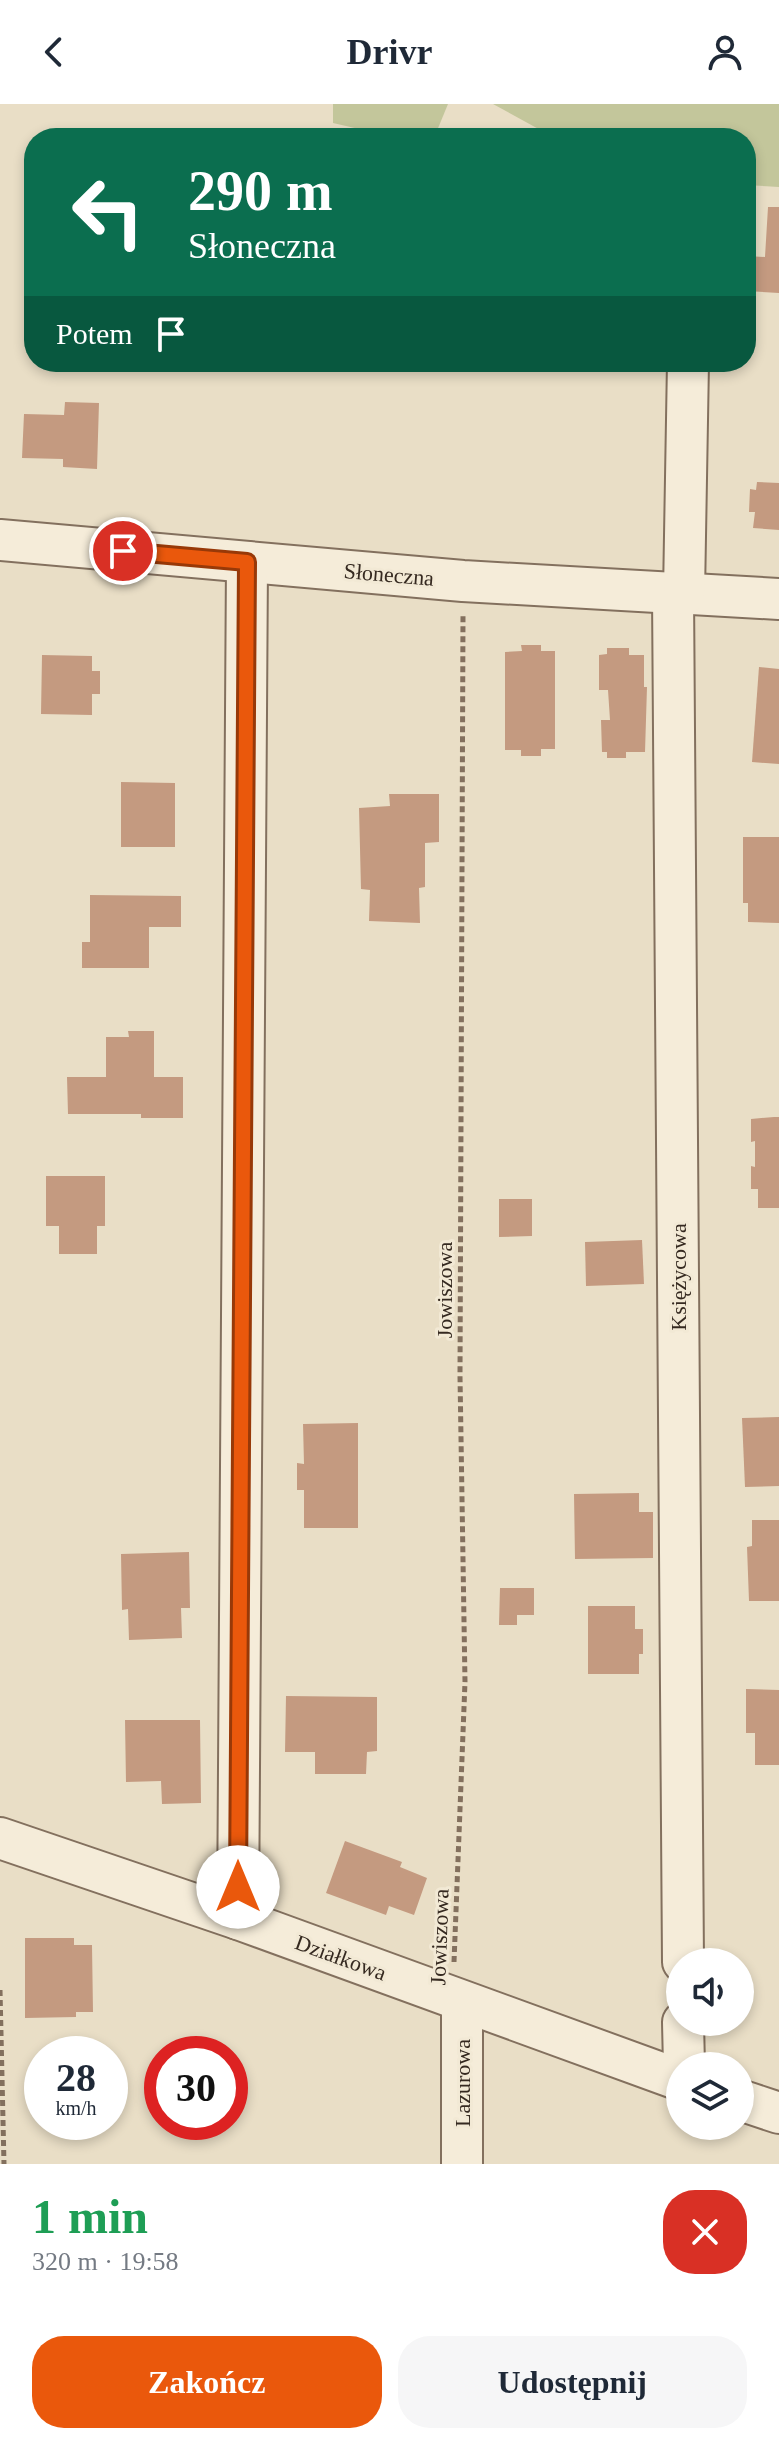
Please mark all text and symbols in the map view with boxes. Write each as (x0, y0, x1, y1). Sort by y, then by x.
icon: back (32, 30, 76, 74)
icon: person (703, 30, 747, 74)
text: Drivr (347, 32, 432, 72)
icon: left (56, 160, 160, 264)
text: 290 m (188, 160, 333, 222)
text: Słoneczna (188, 226, 336, 266)
icon: arrive (149, 312, 193, 356)
text: Potem (56, 317, 133, 350)
pin (89, 517, 157, 585)
icon: arrive (101, 529, 145, 573)
street label: Słoneczna (343, 558, 435, 591)
street label: Księżycowa (666, 1223, 691, 1331)
street label: Jowiszowa (432, 1241, 457, 1338)
position arrow (196, 1845, 280, 1929)
street label: Jowiszowa (425, 1888, 454, 1986)
street label: Działkowa (292, 1929, 390, 1986)
map controls (666, 1948, 754, 2140)
button: sound (666, 1948, 754, 2036)
speed limit sign: 30 (144, 2036, 248, 2140)
street label: Lazurowa (450, 2039, 475, 2127)
button: layers (666, 2052, 754, 2140)
text: 28 (56, 2055, 96, 2100)
text: km/h (55, 2097, 97, 2119)
text: 1 min (32, 2190, 148, 2243)
button: close (663, 2190, 747, 2274)
text: 320 m · 19:58 (32, 2247, 179, 2276)
button: Zakończ (32, 2336, 382, 2428)
button: Udostępnij (398, 2336, 747, 2428)

